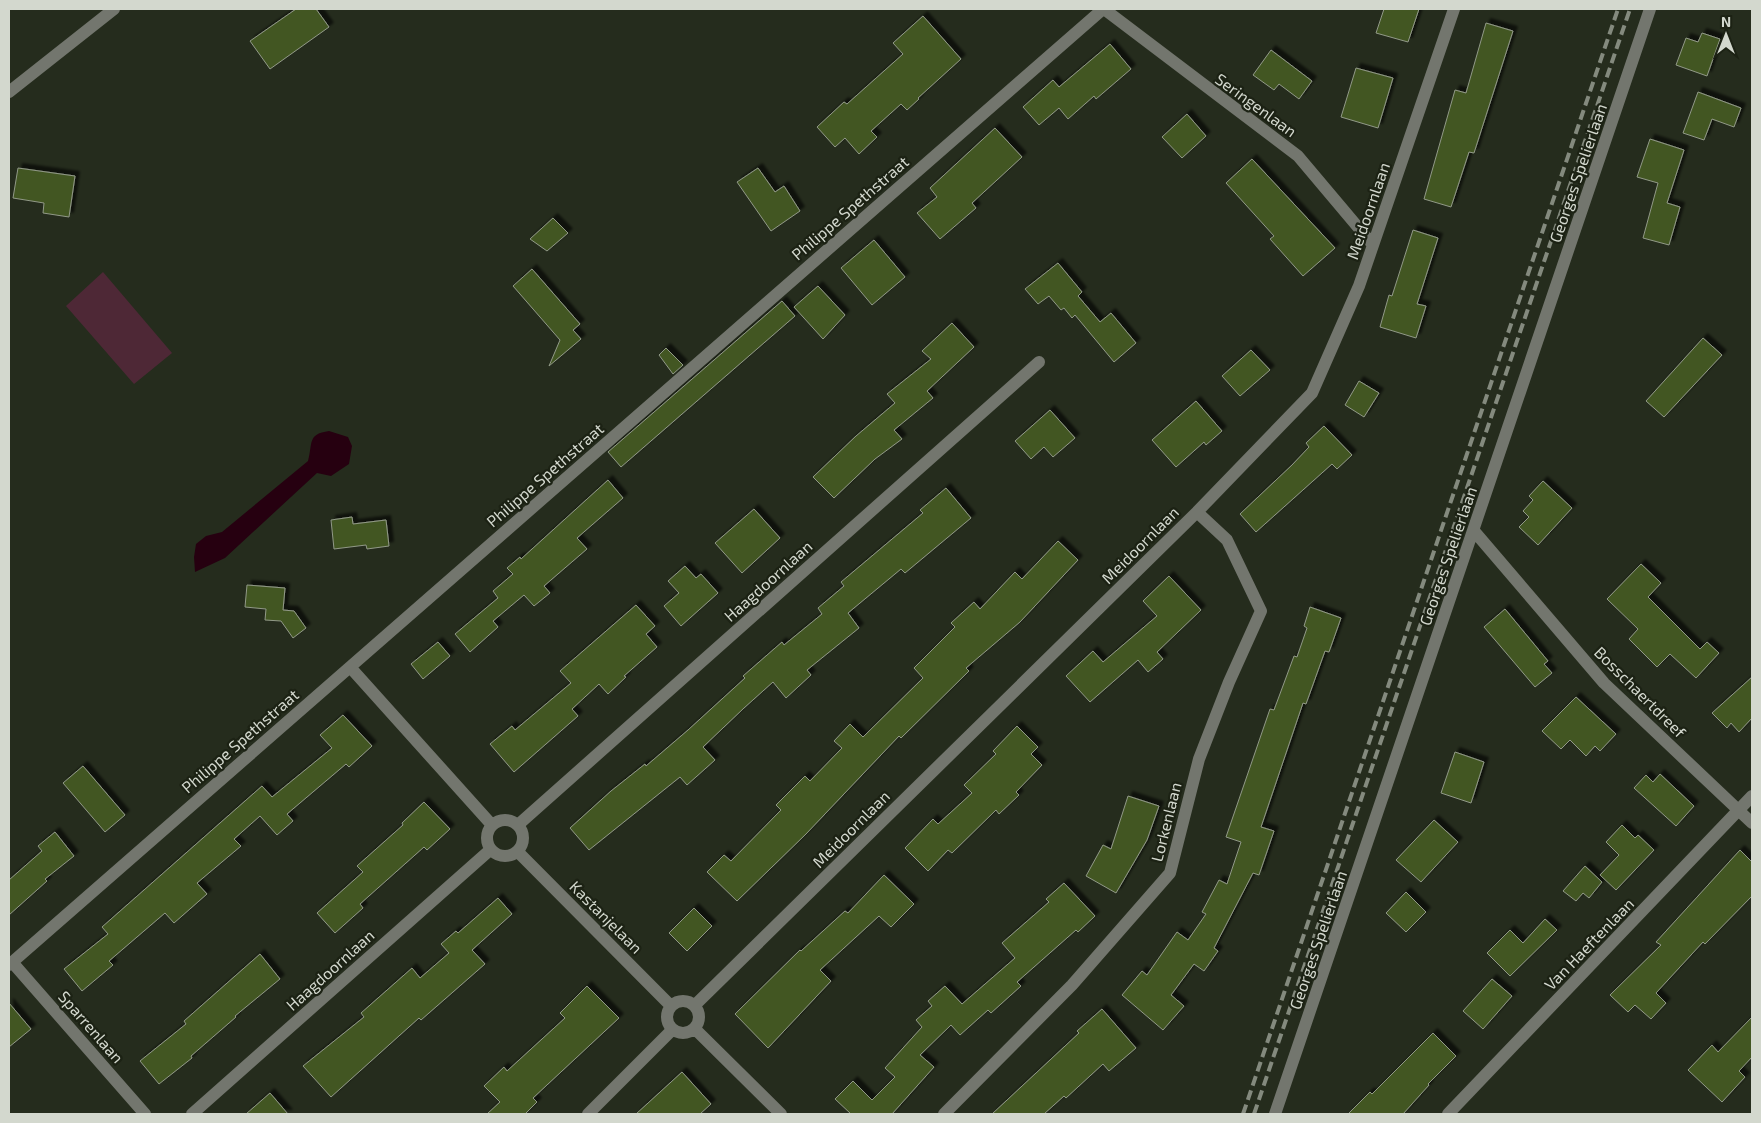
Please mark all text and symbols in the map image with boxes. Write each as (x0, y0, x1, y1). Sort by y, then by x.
north arrow (1701, 10, 1751, 60)
text: N (1721, 13, 1731, 30)
street label: Seringenlaan (1212, 69, 1301, 140)
street label: Georges Spelierlaan (1545, 101, 1610, 245)
street label: Philippe Spethstraat (787, 152, 912, 264)
street label: Meidoornlaan (1342, 160, 1393, 262)
street label: Philippe Spethstraat (482, 419, 607, 531)
street label: Georges Spelierlaan (1415, 484, 1480, 628)
street label: Meidoornlaan (1097, 502, 1182, 587)
street label: Haagdoornlaan (720, 536, 816, 625)
street label: Bosschaertdreef (1591, 642, 1690, 742)
street label: Philippe Spethstraat (177, 685, 302, 797)
street label: Lorkenlaan (1146, 780, 1185, 864)
street label: Meidoornlaan (808, 786, 893, 871)
street label: Georges Spelierlaan (1285, 868, 1350, 1012)
street label: Kastanjelaan (565, 876, 647, 958)
street label: Van Haeftenlaan (1540, 894, 1637, 994)
street label: Haagdoornlaan (282, 925, 378, 1014)
street label: Sparrenlaan (55, 987, 128, 1067)

